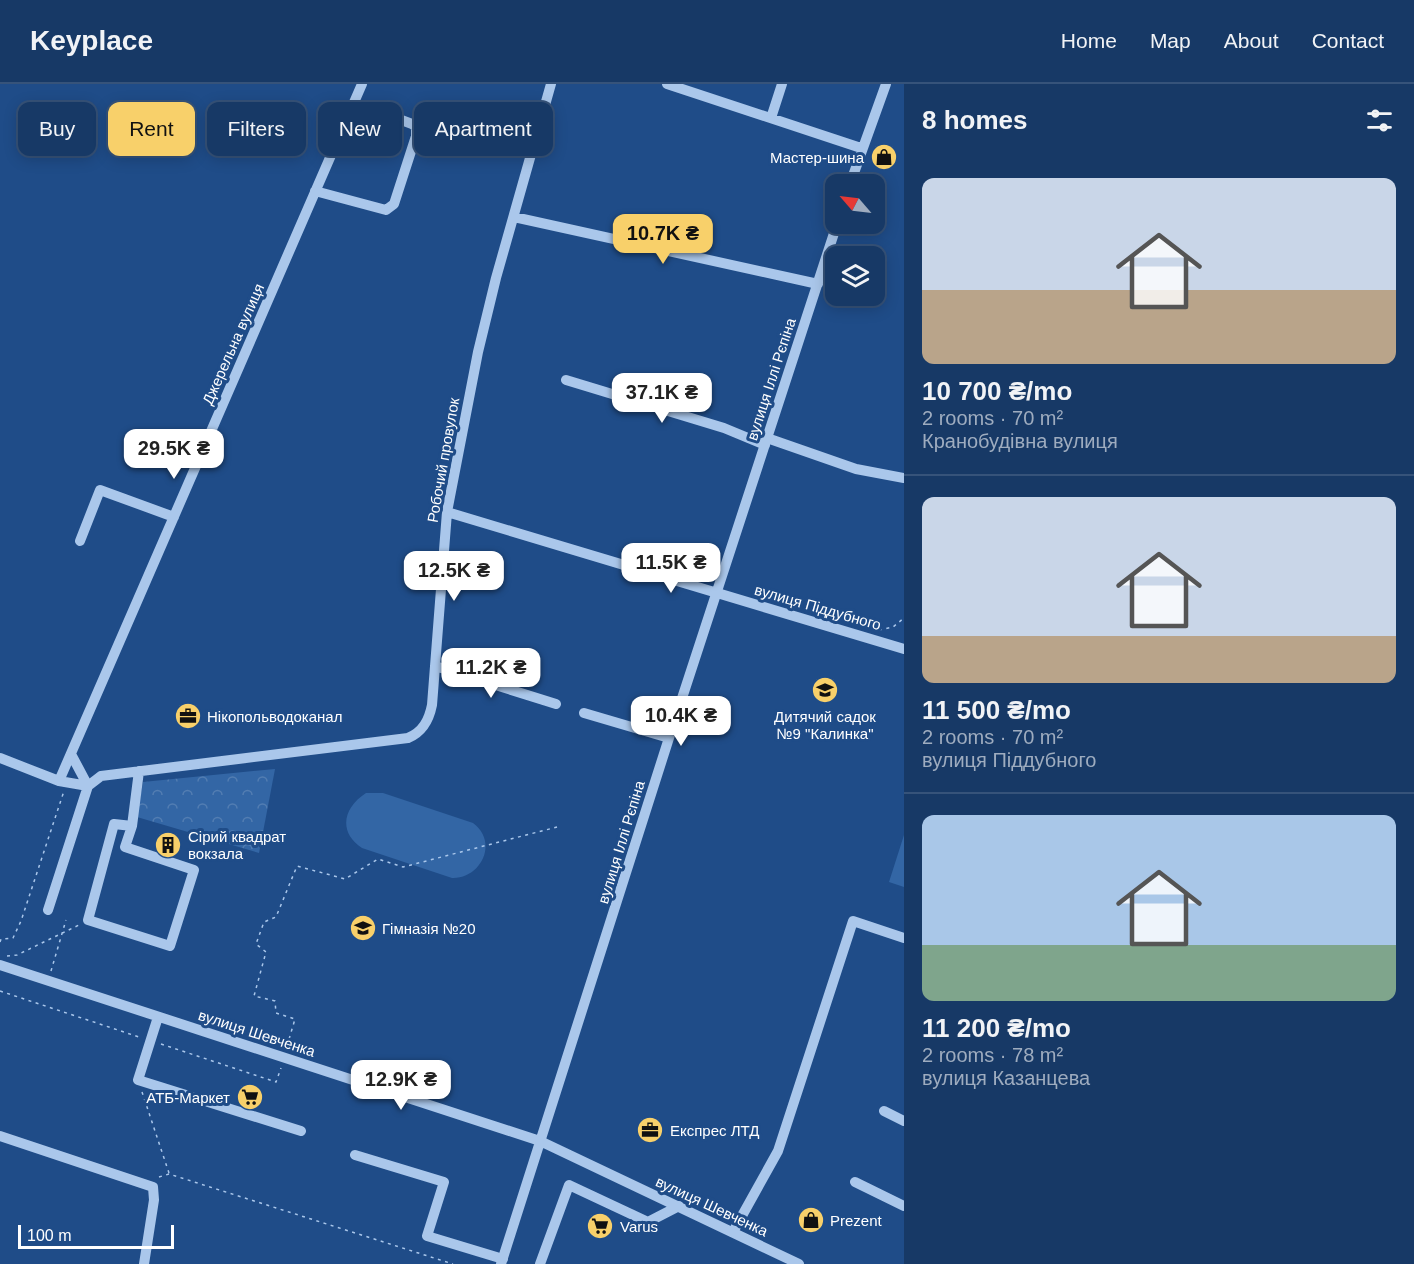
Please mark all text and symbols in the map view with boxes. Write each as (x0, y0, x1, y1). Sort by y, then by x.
text: Keyplace (30, 25, 153, 56)
text: Home (1061, 29, 1117, 52)
text: Map (1150, 29, 1191, 52)
text: About (1224, 29, 1279, 52)
text: Contact (1312, 29, 1384, 52)
chip: Buy (18, 102, 96, 156)
chip: Rent (108, 102, 195, 156)
chip: Filters (207, 102, 306, 156)
chip: New (318, 102, 402, 156)
chip: Apartment (414, 102, 553, 156)
icon: filters (1363, 104, 1396, 137)
text: 8 homes (922, 105, 1028, 135)
shop icon: Мастер-шина (869, 142, 899, 172)
place label: Мастер-шина (770, 149, 865, 166)
north arrow (825, 174, 885, 234)
map controls (825, 174, 885, 306)
pin: 10.7K ₴ (608, 214, 718, 265)
icon: home (1105, 217, 1213, 325)
text: 10.7K ₴ (627, 222, 699, 244)
button: layers (825, 246, 885, 306)
street label: Джерельна вулиця (199, 281, 267, 407)
street label: вулиця Іллі Рєпіна (743, 315, 799, 442)
pin: 37.1K ₴ (607, 373, 717, 424)
text: 10 700 ₴/mo (922, 376, 1072, 406)
text: 37.1K ₴ (626, 381, 698, 403)
street label: Робочий провулок (424, 396, 462, 524)
text: 2 rooms · 70 m² (922, 407, 1063, 429)
pin: 29.5K ₴ (119, 429, 229, 480)
text: Кранобудівна вулиця (922, 430, 1118, 452)
text: 29.5K ₴ (138, 437, 210, 459)
icon: home (1105, 536, 1213, 644)
pin: 11.5K ₴ (616, 543, 726, 594)
pin: 12.5K ₴ (399, 551, 509, 602)
text: 11.5K ₴ (635, 551, 707, 573)
text: 12.5K ₴ (418, 559, 490, 581)
street label: вулиця Піддубного (753, 581, 883, 633)
pin: 11.2K ₴ (436, 648, 546, 699)
text: 11.2K ₴ (455, 656, 527, 678)
school or university icon: Дитячий садок №9 "Калинка" (810, 675, 840, 705)
text: 11 500 ₴/mo (922, 695, 1071, 725)
pin: 10.4K ₴ (626, 696, 736, 747)
office icon: Нікопольводоканал (173, 701, 203, 731)
text: 10.4K ₴ (645, 704, 717, 726)
place label: Нікопольводоканал (207, 708, 342, 725)
place label: Дитячий садок №9 "Калинка" (774, 708, 876, 742)
text: 2 rooms · 70 m² (922, 726, 1063, 748)
text: вулиця Піддубного (922, 749, 1096, 771)
street label: вулиця Іллі Рєпіна (594, 778, 648, 906)
place label: Сірий квадрат вокзала (188, 828, 286, 862)
building icon: Сірий квадрат вокзала (153, 830, 183, 860)
icon: home (1105, 854, 1213, 962)
school or university icon: Гімназія №20 (348, 913, 378, 943)
place label: Гімназія №20 (382, 920, 476, 937)
street label: вулиця Шевченка (196, 1006, 318, 1060)
text: 11 200 ₴/mo (922, 1013, 1071, 1043)
text: 2 rooms · 78 m² (922, 1044, 1063, 1066)
pin: 12.9K ₴ (346, 1060, 456, 1111)
text: вулиця Казанцева (922, 1067, 1090, 1089)
text: 12.9K ₴ (365, 1068, 437, 1090)
supermarket icon: АТБ-Маркет (235, 1082, 265, 1112)
place label: АТБ-Маркет (146, 1089, 230, 1106)
office icon: Експрес ЛТД (635, 1115, 665, 1145)
place label: Експрес ЛТД (670, 1122, 759, 1139)
street label: вулиця Шевченка (653, 1173, 771, 1240)
shop icon: Prezent (796, 1205, 826, 1235)
supermarket icon: Varus (585, 1211, 615, 1241)
place label: Prezent (830, 1212, 883, 1229)
place label: Varus (620, 1218, 658, 1235)
scale bar (18, 1222, 174, 1250)
text: 100 m (27, 1227, 71, 1244)

